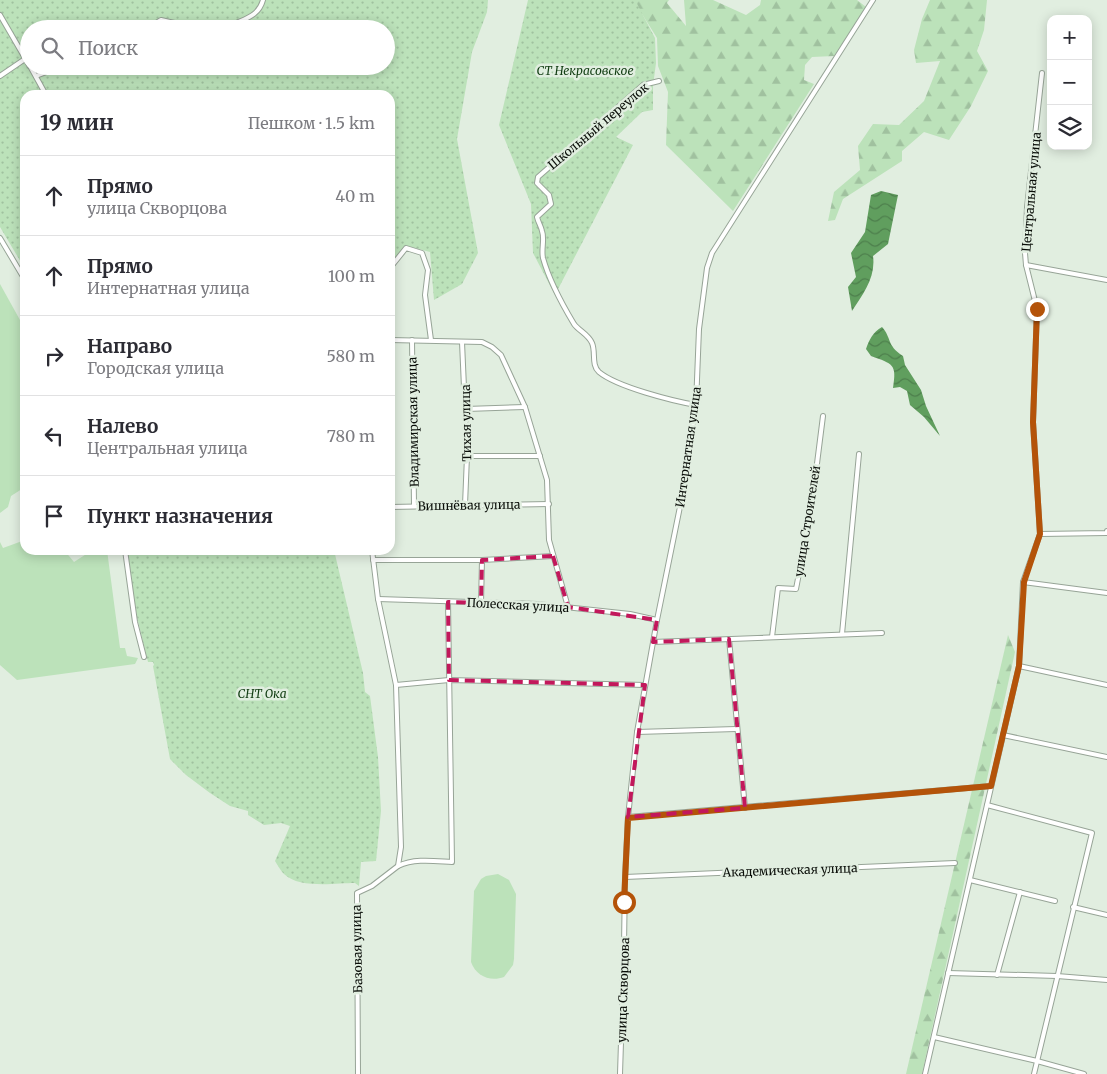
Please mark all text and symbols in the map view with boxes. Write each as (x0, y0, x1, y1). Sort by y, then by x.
map controls (1047, 15, 1092, 150)
button: + (1047, 15, 1092, 60)
search box (20, 20, 395, 75)
icon: search (38, 34, 66, 62)
text: Поиск (78, 36, 138, 60)
button: − (1047, 60, 1092, 105)
park label: СТ Некрасовское (536, 63, 634, 78)
street label: Школьный переулок (544, 79, 652, 173)
button: layers (1047, 105, 1092, 150)
text: 19 мин (40, 109, 114, 136)
text: Пешком · 1.5 km (248, 113, 375, 133)
street label: Центральная улица (1018, 131, 1044, 253)
text: Прямо (87, 174, 153, 198)
icon: ahead (40, 182, 68, 210)
text: 40 m (335, 186, 375, 206)
text: улица Скворцова (87, 198, 227, 218)
text: Прямо (87, 254, 153, 278)
icon: ahead (40, 262, 68, 290)
text: 100 m (328, 266, 375, 286)
text: Интернатная улица (87, 278, 250, 298)
route end (1026, 298, 1049, 321)
text: Направо (87, 334, 172, 358)
icon: right (40, 342, 68, 370)
text: 580 m (327, 346, 375, 366)
street label: Владимирская улица (404, 356, 422, 487)
text: Городская улица (87, 358, 224, 378)
street label: Тихая улица (458, 384, 474, 462)
street label: Интернатная улица (672, 385, 704, 508)
text: Налево (87, 414, 158, 438)
icon: left (40, 422, 68, 450)
text: 780 m (327, 426, 375, 446)
text: Центральная улица (87, 438, 248, 458)
street label: улица Строителей (791, 464, 823, 578)
street label: Вишнёвая улица (417, 497, 521, 513)
icon: arrive (40, 502, 68, 530)
text: Пункт назначения (87, 504, 273, 528)
street label: Полесская улица (466, 595, 570, 615)
park label: СНТ Ока (237, 686, 287, 701)
street label: Академическая улица (721, 860, 858, 880)
route start (613, 891, 636, 914)
street label: Базовая улица (349, 904, 365, 993)
street label: улица Скворцова (614, 937, 632, 1043)

